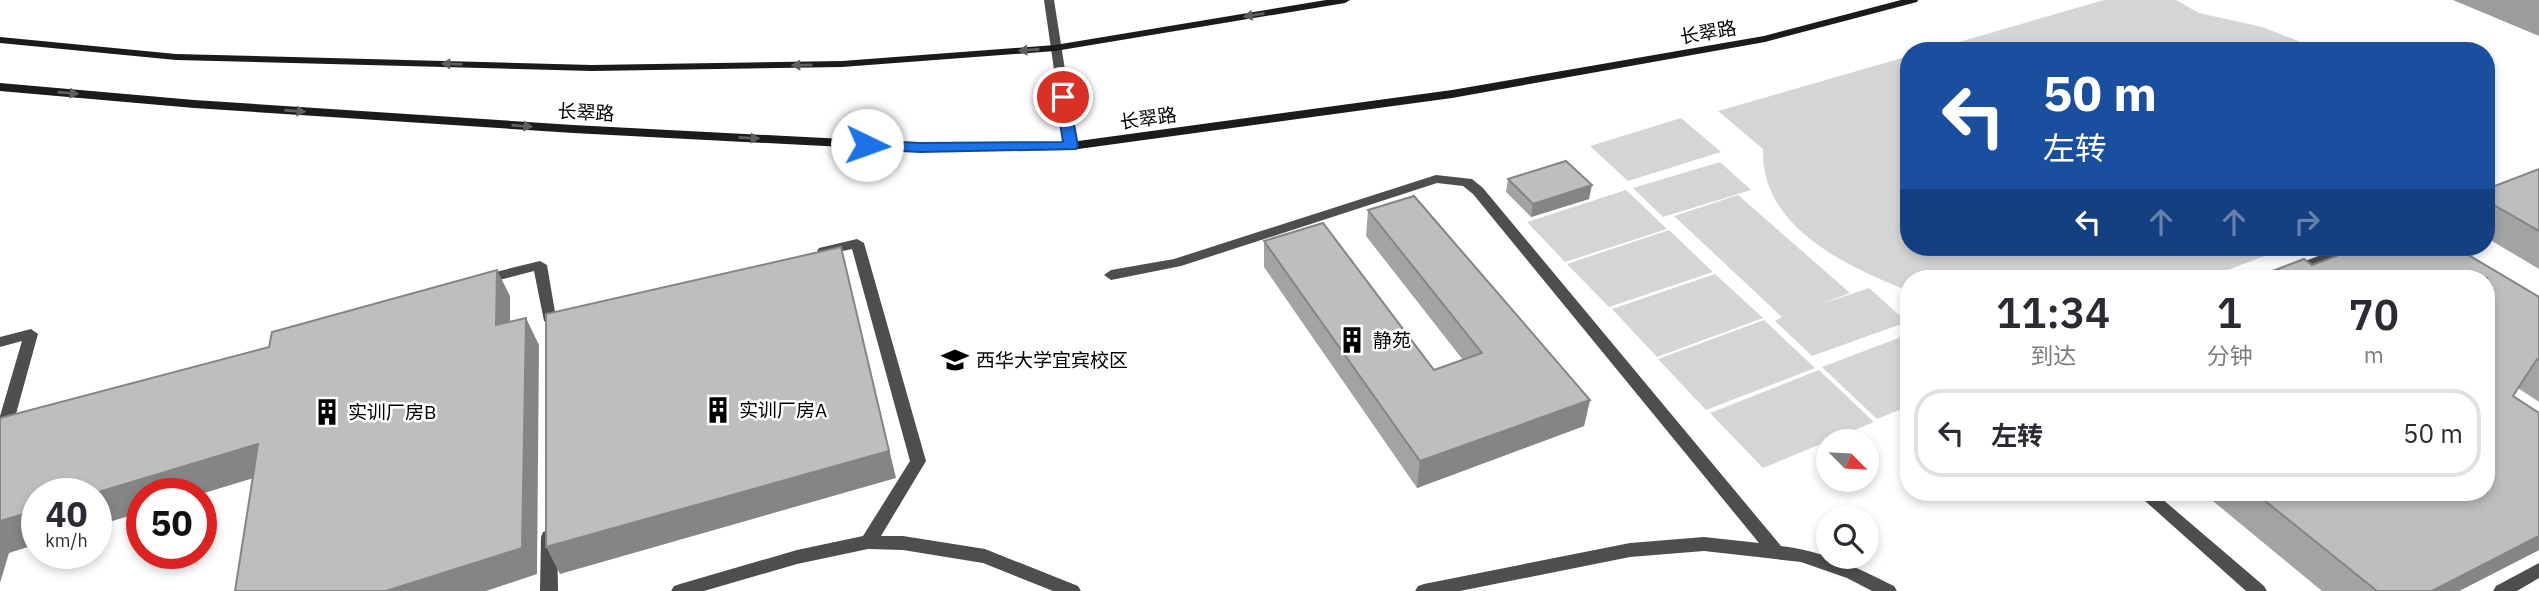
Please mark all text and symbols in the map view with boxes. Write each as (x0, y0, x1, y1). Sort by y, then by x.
one-way arrow (1243, 10, 1265, 21)
street label: 长翠路 (1678, 15, 1738, 49)
one-way arrow (1018, 44, 1040, 55)
one-way arrow (441, 59, 463, 70)
one-way arrow (791, 59, 813, 71)
text: 50 m (2043, 61, 2157, 124)
pin (1033, 67, 1093, 127)
icon: left (1928, 70, 2019, 161)
icon: arrive (1044, 78, 1082, 116)
one-way arrow (57, 88, 79, 99)
street label: 长翠路 (557, 99, 615, 125)
street label: 长翠路 (1118, 102, 1178, 134)
one-way arrow (284, 106, 306, 117)
position arrow (830, 108, 904, 182)
one-way arrow (511, 121, 533, 132)
text: 左转 (2043, 127, 2107, 169)
one-way arrow (738, 133, 760, 144)
icon: left (2069, 203, 2107, 241)
icon: ahead (2142, 203, 2180, 241)
icon: ahead (2215, 203, 2253, 241)
icon: right (2288, 203, 2326, 241)
text: 11:34 (1996, 285, 2110, 340)
text: 1 (2217, 285, 2242, 340)
text: 70 (2348, 287, 2399, 342)
building icon: 静苑 (1337, 325, 1367, 355)
place label: 静苑 (1373, 328, 1411, 352)
text: m (2364, 339, 2384, 369)
text: 到达 (2030, 340, 2076, 370)
text: 分钟 (2206, 340, 2252, 370)
school or university icon: 西华大学宜宾校区 (940, 345, 970, 375)
place label: 西华大学宜宾校区 (976, 348, 1128, 372)
building icon: 实训厂房A (703, 395, 733, 425)
building icon: 实训厂房B (312, 397, 342, 427)
place label: 实训厂房A (739, 398, 827, 422)
place label: 实训厂房B (348, 400, 436, 424)
icon: left (1932, 414, 1970, 452)
text: 50 m (2403, 416, 2463, 450)
text: 左转 (1991, 418, 2043, 452)
north arrow (1816, 429, 1880, 492)
map controls (1816, 429, 1879, 569)
speed limit sign: 50 (126, 478, 217, 569)
text: 40 (45, 491, 88, 537)
button: search (1816, 506, 1879, 569)
text: km/h (45, 529, 88, 552)

